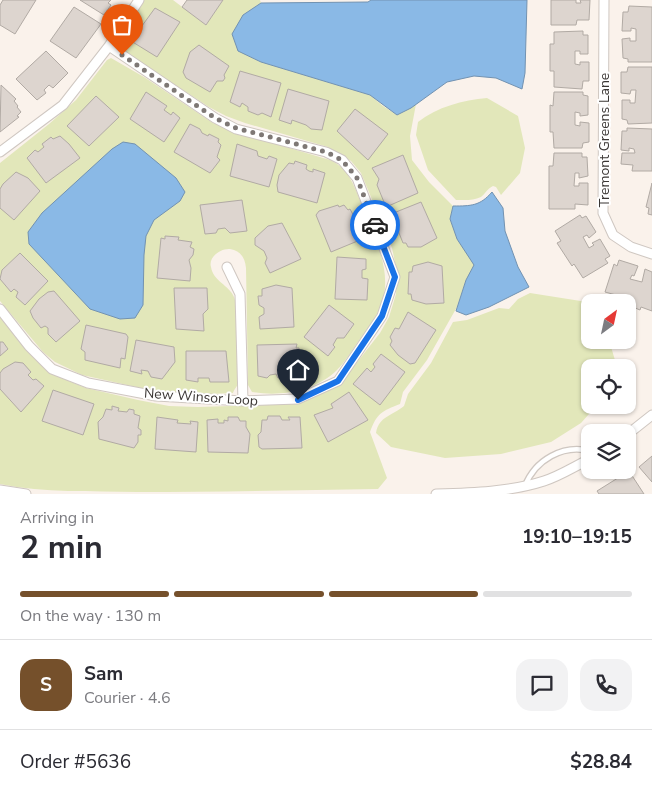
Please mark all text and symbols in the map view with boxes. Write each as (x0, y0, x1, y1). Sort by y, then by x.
pin (101, 4, 143, 55)
icon: bag (108, 11, 136, 39)
street label: Tremont Greens Lane (595, 73, 614, 207)
courier (350, 200, 400, 250)
icon: car (361, 211, 389, 239)
north arrow (581, 294, 636, 349)
map controls (581, 294, 636, 479)
pin (277, 349, 319, 400)
icon: home (284, 356, 312, 384)
button: locate (581, 359, 636, 414)
street label: New Winsor Loop (143, 384, 259, 410)
button: layers (581, 424, 636, 479)
text: Arriving in (20, 507, 94, 529)
text: 19:10–19:15 (522, 524, 632, 550)
text: 2 min (20, 526, 103, 569)
text: On the way · 130 m (20, 605, 161, 627)
button: chat (516, 659, 568, 711)
button: phone (580, 659, 632, 711)
text: Sam (84, 661, 123, 687)
text: S (40, 672, 52, 698)
text: Courier · 4.6 (84, 687, 170, 709)
text: Order #5636 (20, 749, 131, 775)
text: $28.84 (570, 749, 632, 775)

